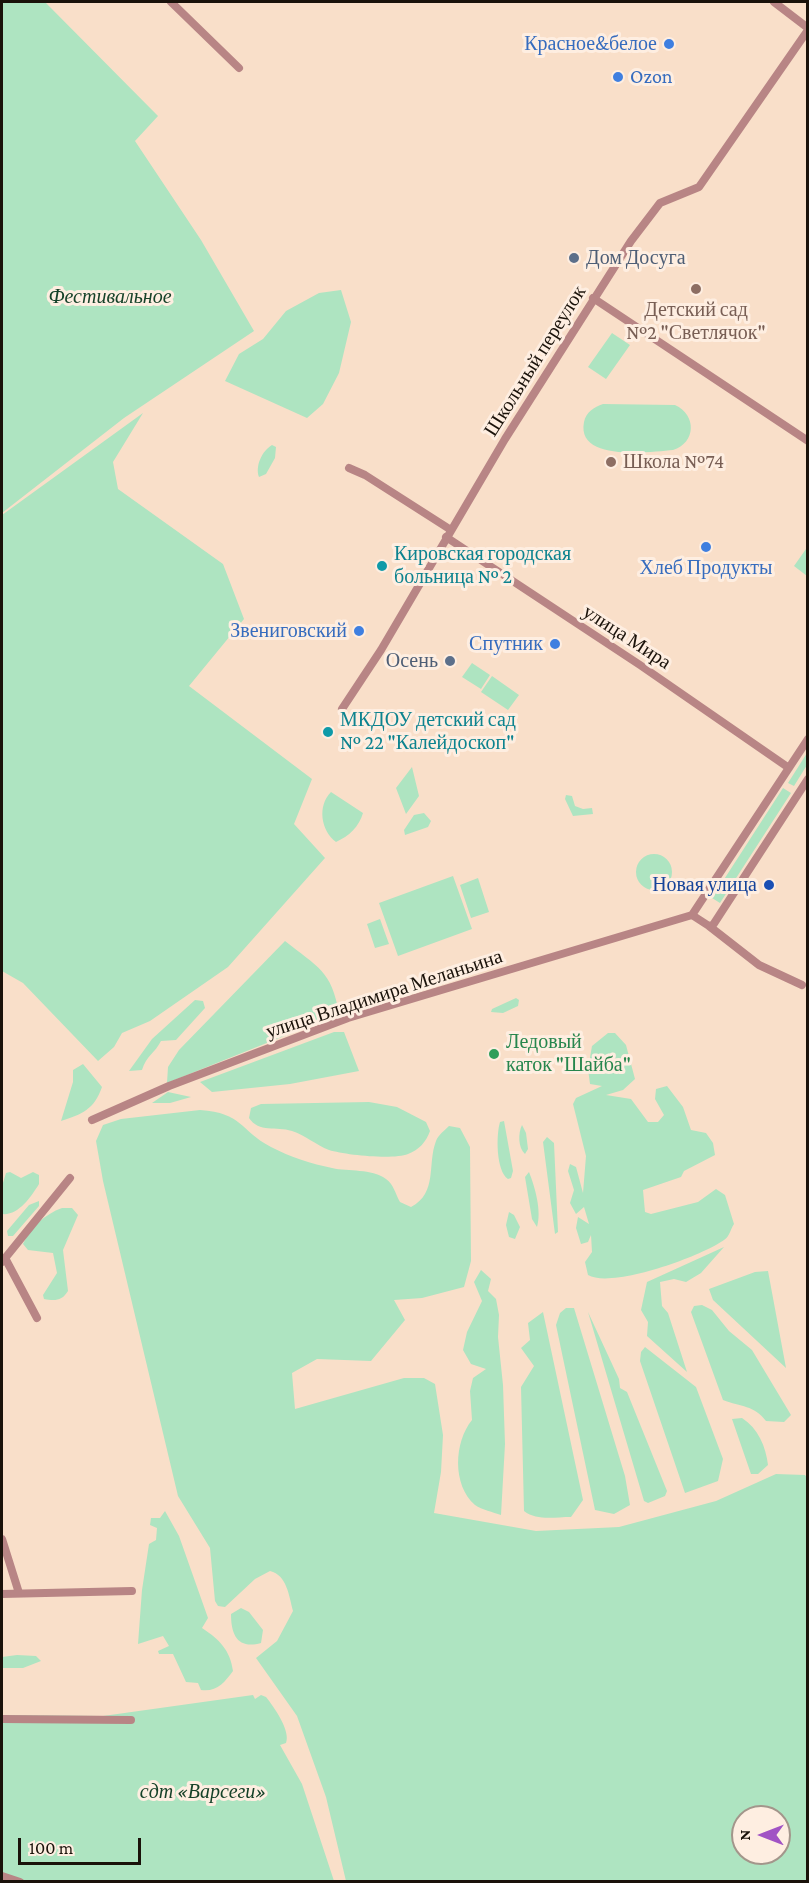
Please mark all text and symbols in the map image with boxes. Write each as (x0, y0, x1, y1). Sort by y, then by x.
place label: Красное&белое (524, 32, 657, 56)
marker: Красное&белое (662, 37, 676, 51)
place label: Ozon (630, 65, 673, 89)
marker: Ozon (611, 70, 625, 84)
place label: Дом Досуга (586, 246, 686, 270)
marker: Дом Досуга (567, 251, 581, 265)
street label: Школьный переулок (479, 281, 591, 441)
marker: Детский сад №2 "Светлячок" (689, 282, 703, 296)
park label: Фестивальное (48, 285, 172, 309)
place label: Детский сад №2 "Светлячок" (626, 298, 766, 345)
place label: Школа №74 (623, 450, 724, 474)
marker: Школа №74 (604, 455, 618, 469)
marker: Хлеб Продукты (699, 540, 713, 554)
place label: Кировская городская больница № 2 (394, 542, 571, 589)
place label: Хлеб Продукты (640, 556, 772, 580)
marker: Кировская городская больница № 2 (375, 559, 389, 573)
street label: улица Мира (578, 600, 676, 674)
place label: Звениговский (230, 619, 347, 643)
marker: Звениговский (352, 624, 366, 638)
place label: Спутник (469, 632, 543, 656)
marker: Спутник (548, 637, 562, 651)
place label: Осень (386, 649, 438, 673)
marker: Осень (443, 654, 457, 668)
place label: МКДОУ детский сад № 22 "Калейдоскоп" (340, 708, 516, 755)
marker: МКДОУ детский сад № 22 "Калейдоскоп" (321, 725, 335, 739)
place label: Новая улица (652, 873, 757, 897)
marker: Новая улица (762, 878, 776, 892)
street label: улица Владимира Меланьина (263, 944, 505, 1044)
place label: Ледовый каток "Шайба" (506, 1030, 631, 1077)
marker: Ледовый каток "Шайба" (487, 1047, 501, 1061)
park label: сдт «Варсеги» (140, 1780, 266, 1804)
north arrow (731, 1805, 791, 1865)
scale bar (21, 1826, 144, 1864)
text: N (736, 1830, 753, 1840)
text: 100 m (29, 1838, 73, 1858)

